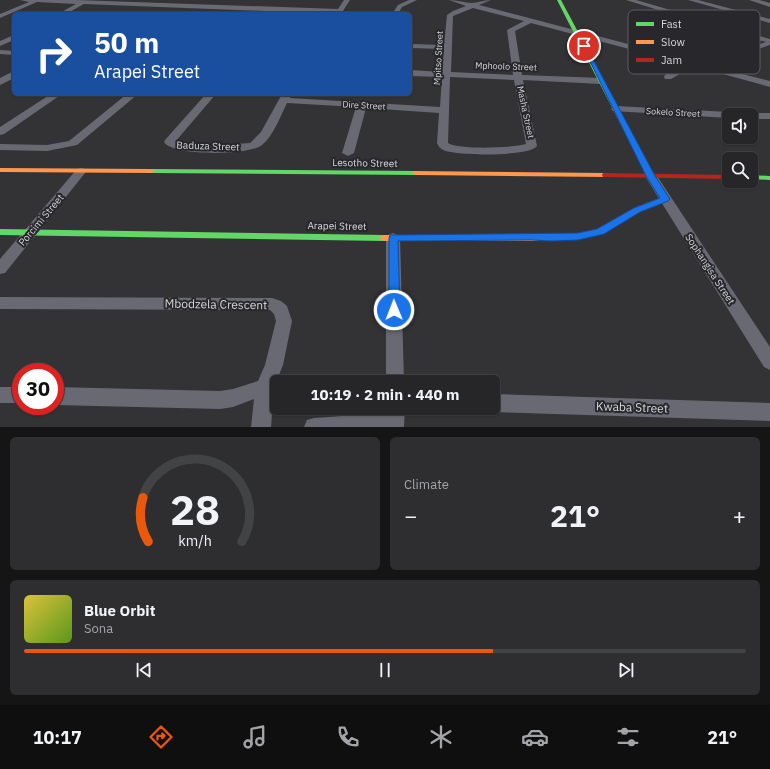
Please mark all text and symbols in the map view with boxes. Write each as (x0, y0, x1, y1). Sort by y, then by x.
legend (628, 10, 760, 74)
text: Fast (661, 17, 682, 31)
text: 50 m (94, 24, 159, 61)
icon: right (28, 28, 80, 80)
pin (567, 29, 601, 63)
street label: Mpitso Street (431, 31, 445, 85)
icon: arrive (573, 35, 595, 57)
text: Slow (661, 35, 685, 49)
text: Jam (661, 53, 682, 67)
street label: Mphoolo Street (475, 59, 537, 73)
text: Arapei Street (94, 60, 200, 83)
street label: Masha Street (515, 85, 537, 139)
street label: Dire Street (342, 98, 386, 112)
street label: Sokelo Street (646, 105, 700, 119)
map controls (722, 108, 758, 188)
button: sound (722, 108, 758, 144)
street label: Baduza Street (176, 138, 240, 154)
button: search (722, 152, 758, 188)
street label: Lesotho Street (332, 156, 398, 170)
street label: Porcimi Street (16, 191, 67, 249)
street label: Arapei Street (307, 219, 367, 233)
street label: Sophangisa Street (682, 231, 738, 307)
position arrow (373, 289, 415, 331)
street label: Mbodzela Crescent (165, 296, 267, 312)
speed limit sign: 30 (12, 363, 64, 415)
text: 10:19 · 2 min · 440 m (311, 385, 459, 404)
street label: Kwaba Street (596, 398, 668, 416)
text: Climate (404, 476, 449, 493)
text: 28 (170, 481, 220, 535)
text: 21° (550, 496, 600, 535)
text: − (404, 501, 417, 530)
text: + (733, 501, 746, 530)
text: km/h (178, 530, 212, 549)
text: Blue Orbit (84, 601, 155, 620)
text: Sona (84, 620, 113, 637)
icon: previous (133, 659, 155, 681)
icon: pause (374, 659, 396, 681)
icon: next (615, 659, 637, 681)
icon: directions (147, 723, 175, 751)
icon: music (241, 723, 269, 751)
icon: phone (334, 723, 362, 751)
icon: climate (427, 723, 455, 751)
icon: car (521, 723, 549, 751)
icon: filters (614, 723, 642, 751)
text: 10:17 (33, 726, 82, 749)
text: 21° (707, 726, 737, 749)

